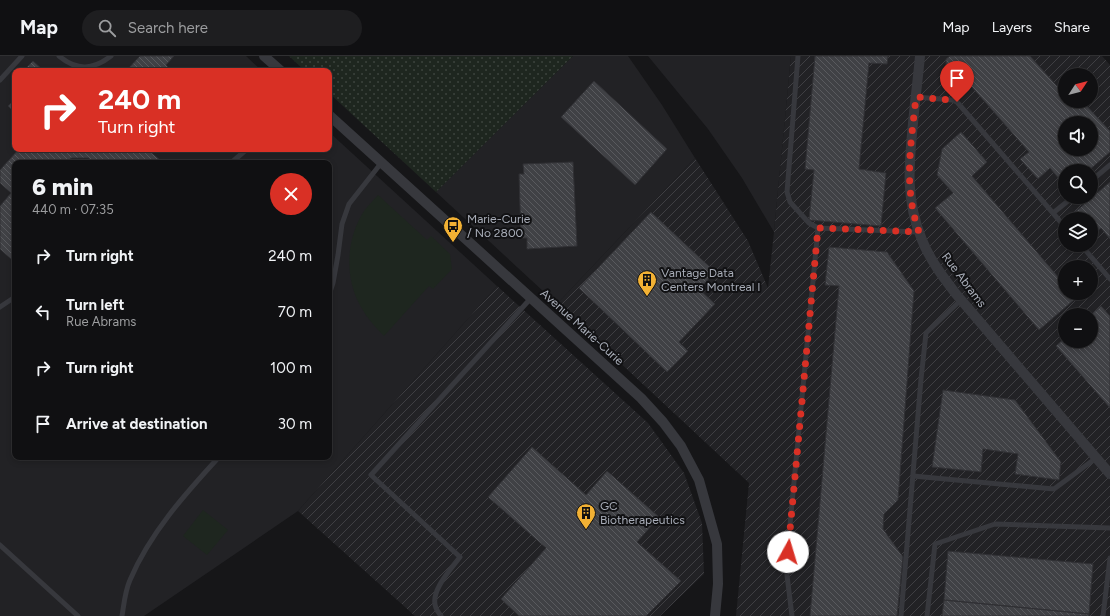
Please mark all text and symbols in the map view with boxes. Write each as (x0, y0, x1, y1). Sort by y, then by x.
search box (82, 10, 362, 46)
text: Map (20, 16, 58, 39)
icon: search (96, 17, 118, 39)
text: Search here (128, 19, 208, 37)
text: Map (942, 19, 970, 36)
text: Layers (992, 19, 1032, 36)
text: Share (1054, 19, 1090, 36)
pin (940, 61, 974, 102)
icon: arrive (946, 67, 968, 89)
north arrow (1058, 68, 1098, 108)
map controls (1058, 68, 1098, 348)
text: 240 m (98, 82, 181, 116)
icon: right (32, 84, 84, 136)
text: Turn right (98, 116, 175, 138)
button: sound (1058, 116, 1098, 156)
button: search (1058, 164, 1098, 204)
text: 6 min (32, 172, 93, 201)
button: close (270, 173, 312, 215)
text: 440 m · 07:35 (32, 202, 114, 217)
place label: Marie-Curie / No 2800 (467, 212, 531, 240)
button: layers (1058, 212, 1098, 252)
bus stop icon: Marie-Curie / No 2800 (442, 215, 464, 243)
icon: right (32, 245, 54, 267)
text: Turn right (66, 247, 134, 265)
text: 240 m (268, 247, 312, 265)
street label: Rue Abrams (939, 250, 989, 310)
button: + (1058, 260, 1098, 300)
place label: Vantage Data Centers Montreal I (661, 266, 761, 294)
building icon: Vantage Data Centers Montreal I (636, 269, 658, 297)
street label: Avenue Marie-Curie (538, 286, 627, 368)
text: Turn left (66, 296, 124, 314)
icon: left (32, 301, 54, 323)
text: 70 m (278, 303, 312, 321)
button: − (1058, 308, 1098, 348)
text: Rue Abrams (66, 314, 136, 329)
icon: right (32, 357, 54, 379)
text: Turn right (66, 359, 134, 377)
text: 100 m (270, 359, 312, 377)
icon: arrive (32, 413, 54, 435)
text: Arrive at destination (66, 415, 207, 433)
text: 30 m (278, 415, 312, 433)
place label: GC Biotherapeutics (600, 499, 685, 527)
building icon: GC Biotherapeutics (575, 502, 597, 530)
position arrow (767, 531, 809, 573)

